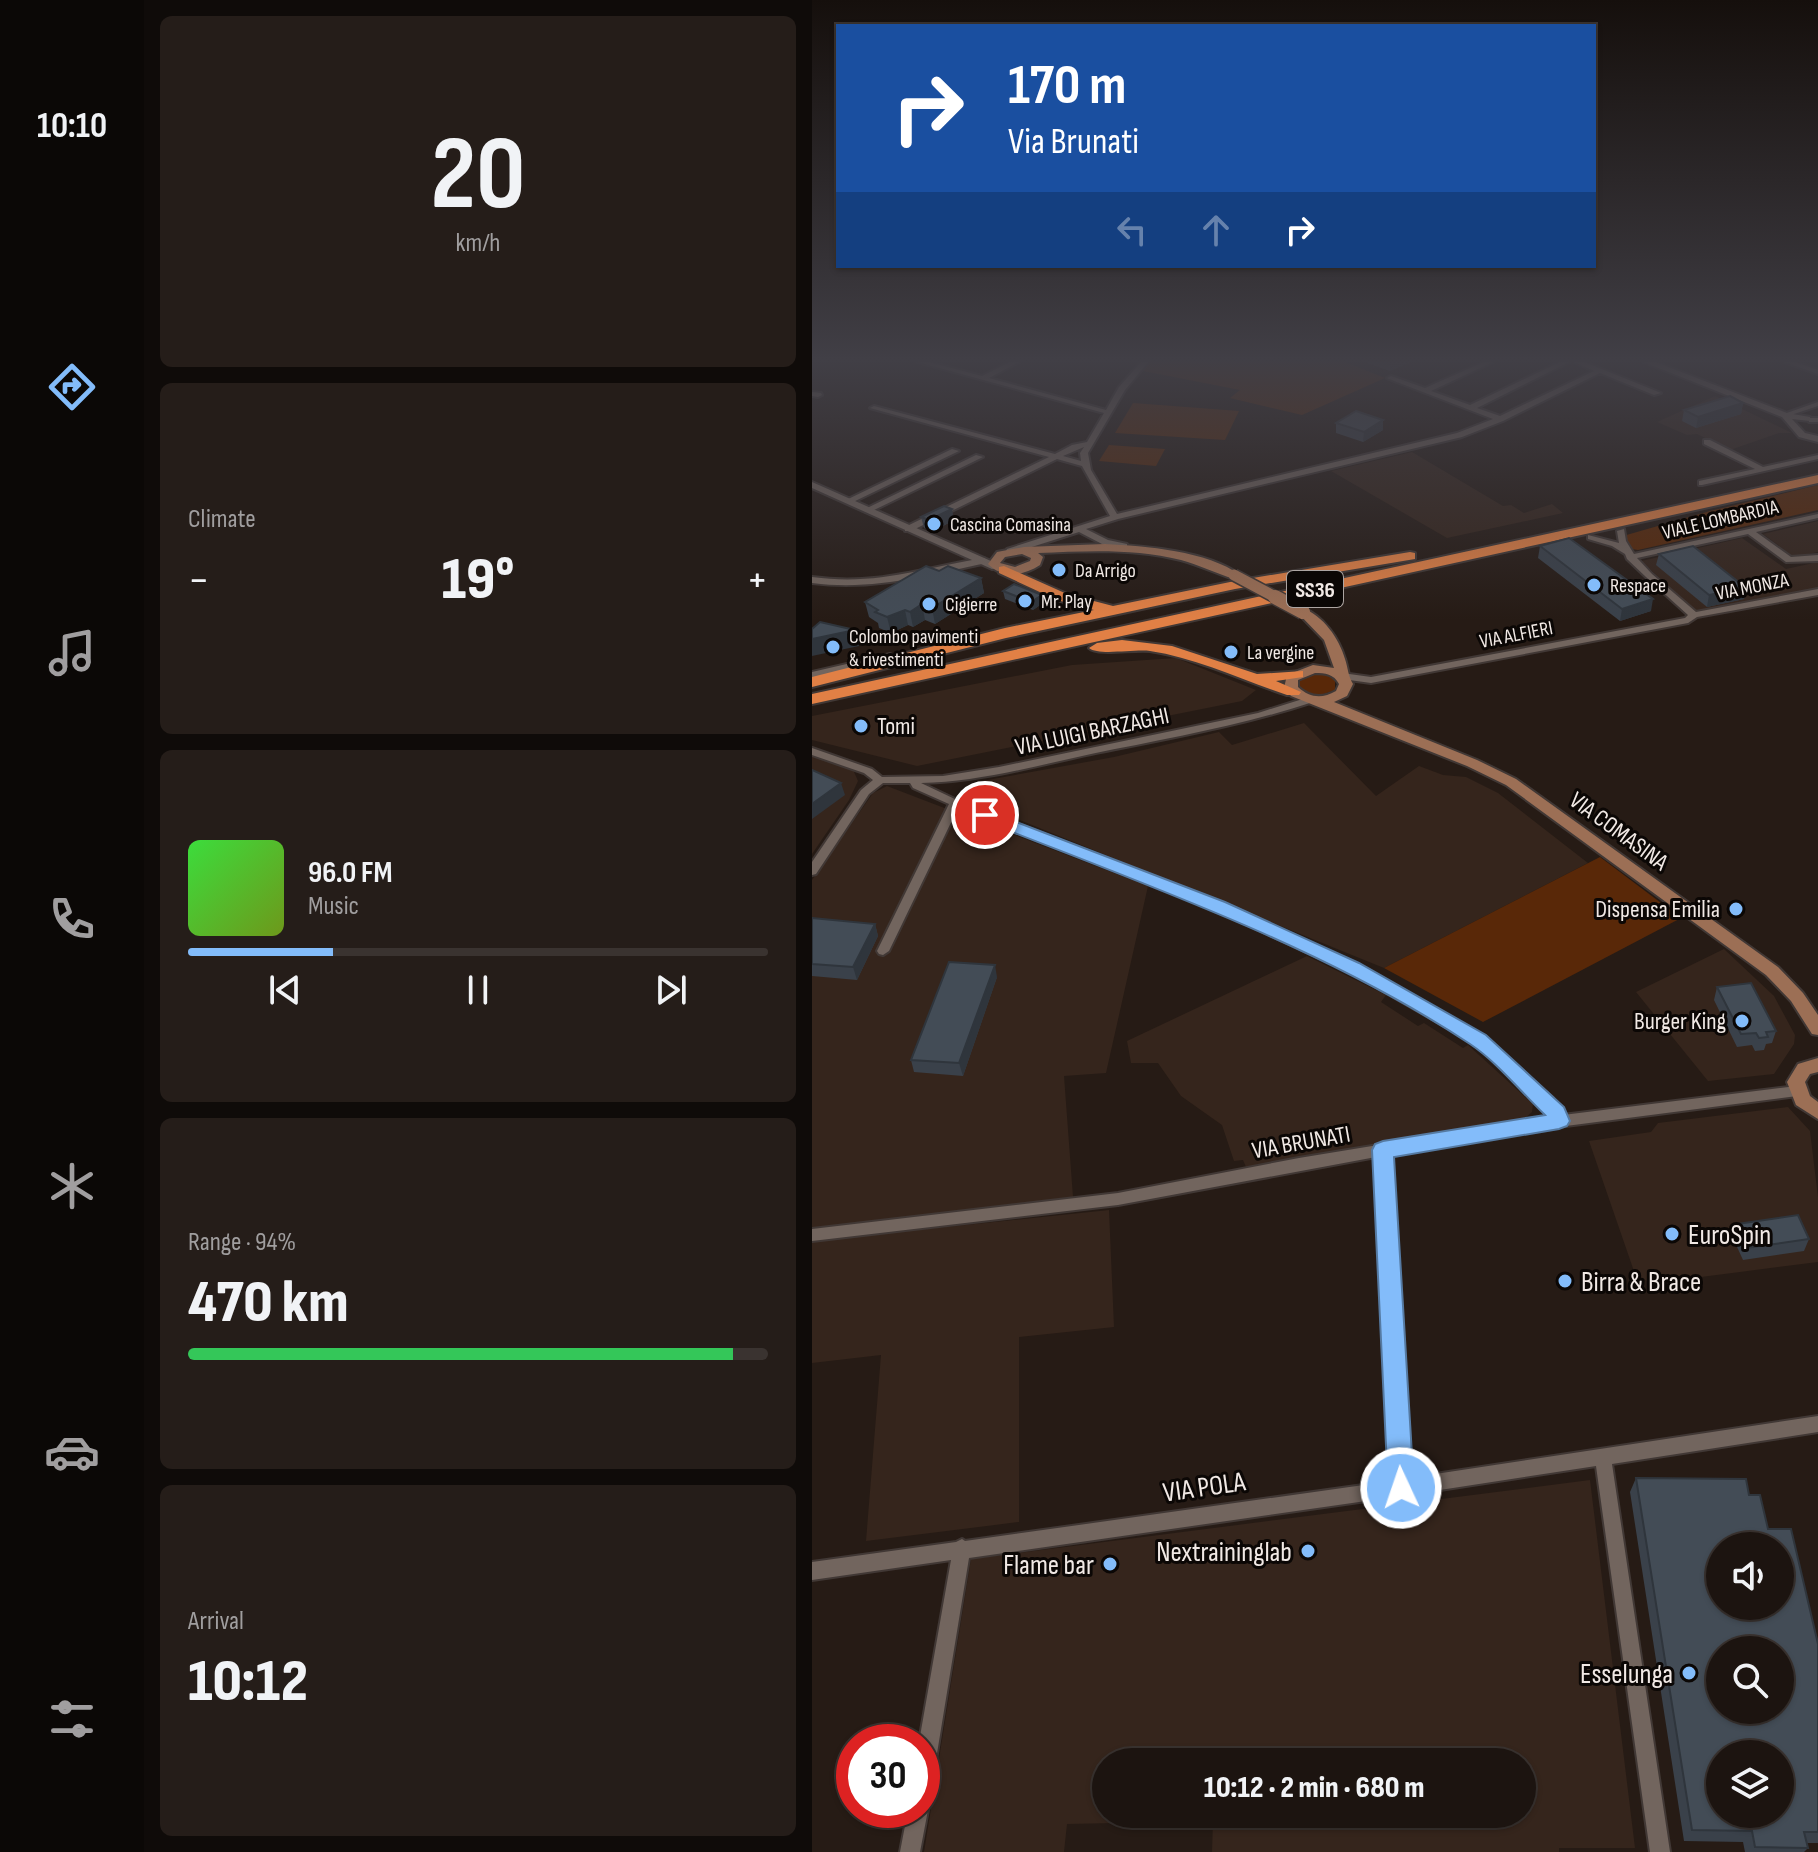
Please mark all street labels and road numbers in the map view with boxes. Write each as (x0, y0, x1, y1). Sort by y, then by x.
street label: VIALE LOMBARDIA (1660, 495, 1781, 545)
street label: VIA MONZA (1714, 568, 1791, 606)
road number: SS36 (1287, 571, 1343, 607)
street label: VIA ALFIERI (1477, 616, 1555, 654)
street label: VIA LUIGI BARZAGHI (1012, 701, 1172, 762)
street label: VIA COMASINA (1564, 786, 1674, 877)
street label: VIA BRUNATI (1250, 1120, 1353, 1165)
street label: VIA POLA (1161, 1465, 1249, 1510)

